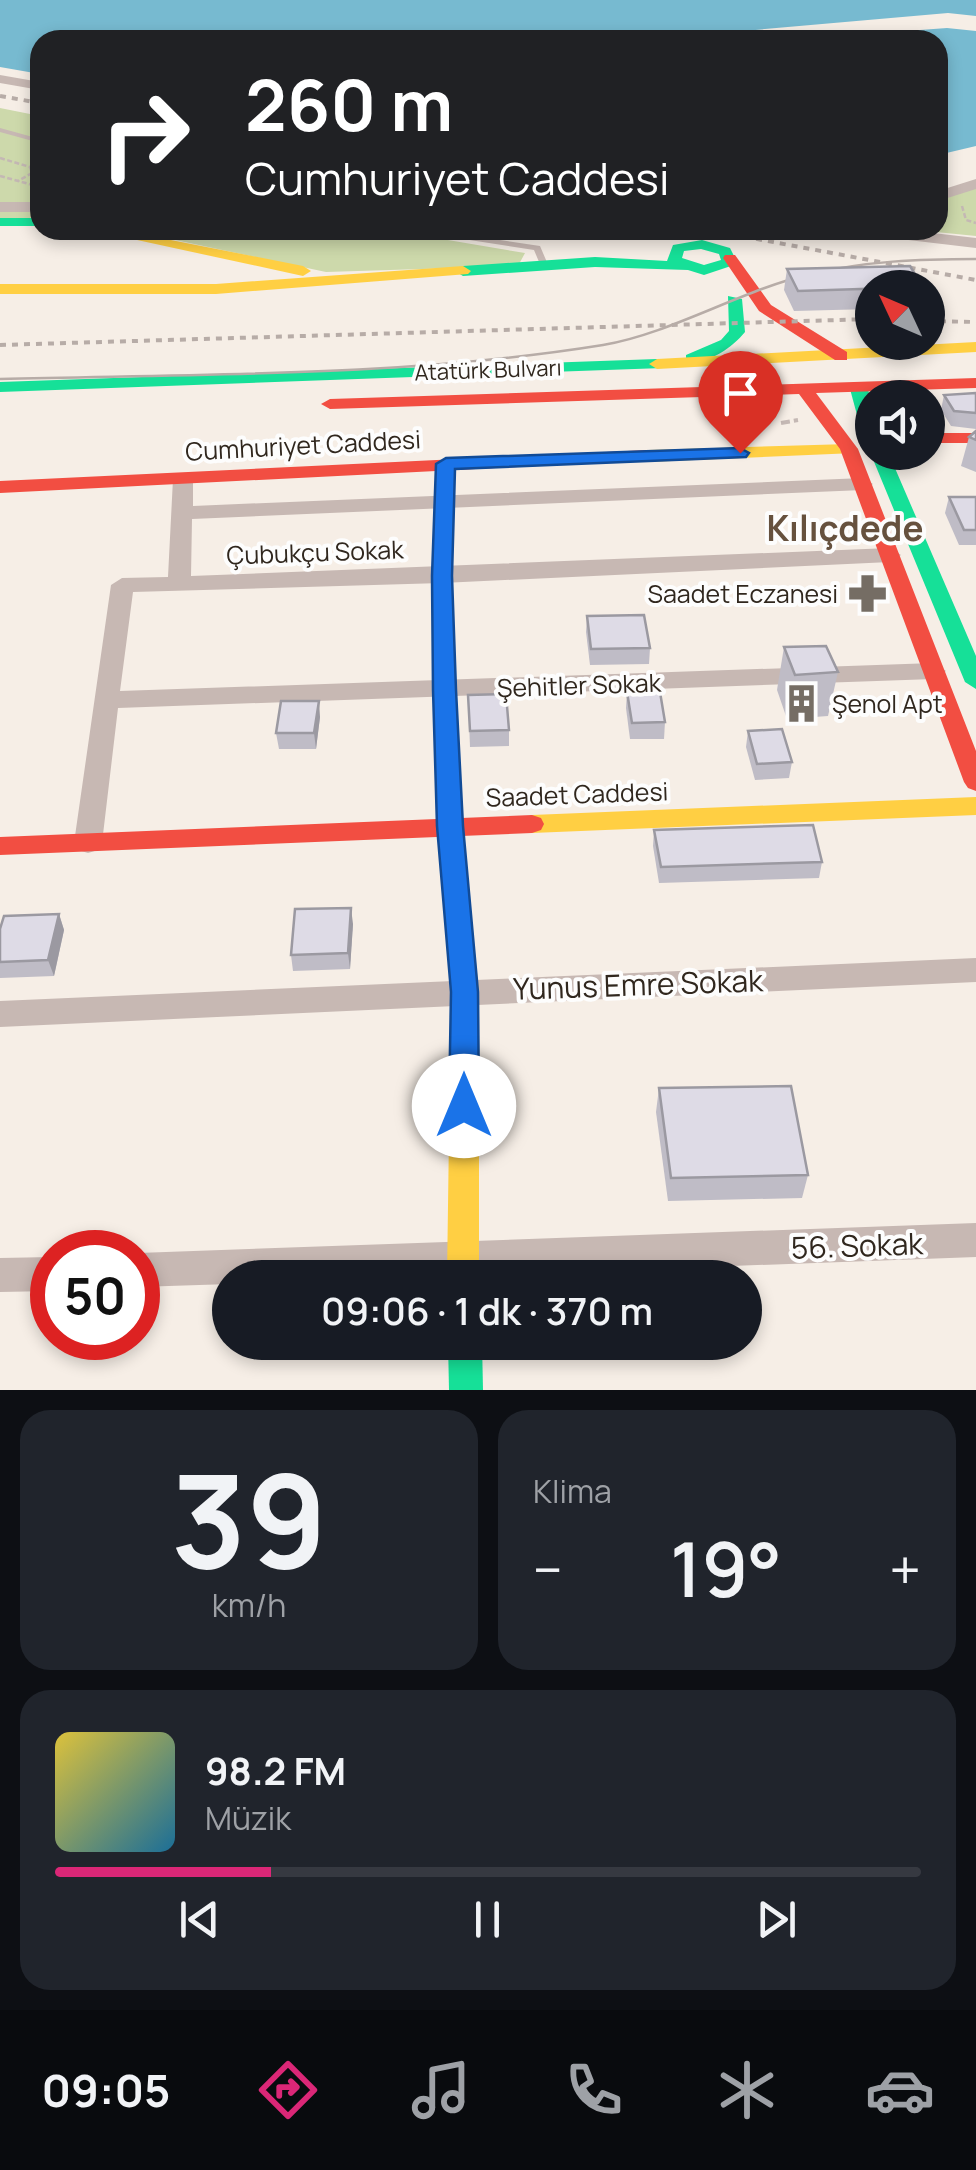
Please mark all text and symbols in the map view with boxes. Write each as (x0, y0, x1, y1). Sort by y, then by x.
text: 260 m (245, 56, 453, 152)
icon: right (80, 70, 210, 200)
text: Cumhuriyet Caddesi (245, 147, 669, 209)
north arrow (855, 270, 945, 360)
map controls (855, 270, 945, 470)
pin (698, 351, 783, 454)
street label: Atatürk Bulvarı (414, 352, 562, 388)
icon: arrive (713, 366, 768, 421)
button: sound (855, 380, 945, 470)
street label: Cumhuriyet Caddesi (184, 421, 422, 469)
district label: Kılıçdede (766, 504, 924, 552)
street label: Çubukçu Sokak (226, 531, 405, 573)
pharmacy icon: Saadet Eczanesi (847, 572, 889, 614)
place label: Saadet Eczanesi (648, 576, 838, 611)
street label: Şehitler Sokak (496, 665, 662, 705)
building icon: Şenol Apt (781, 682, 823, 724)
place label: Şenol Apt (832, 686, 943, 721)
street label: Saadet Caddesi (485, 773, 669, 815)
street label: Yunus Emre Sokak (512, 959, 765, 1009)
position arrow (412, 1054, 516, 1158)
street label: 56. Sokak (790, 1222, 925, 1268)
speed limit sign: 50 (30, 1230, 160, 1360)
text: 09:06 · 1 dk · 370 m (321, 1284, 653, 1336)
text: 39 (171, 1429, 327, 1607)
text: Klima (533, 1469, 612, 1513)
text: 19° (670, 1517, 782, 1620)
text: − (533, 1531, 563, 1607)
text: + (889, 1531, 921, 1607)
text: km/h (212, 1583, 286, 1627)
text: 98.2 FM (205, 1744, 346, 1796)
text: Müzik (205, 1796, 291, 1840)
icon: previous (172, 1892, 227, 1947)
icon: pause (460, 1892, 515, 1947)
icon: next (749, 1892, 804, 1947)
icon: directions (253, 2055, 323, 2125)
icon: music (406, 2055, 476, 2125)
icon: phone (559, 2055, 629, 2125)
icon: climate (712, 2055, 782, 2125)
icon: car (865, 2055, 935, 2125)
text: 09:05 (41, 2059, 170, 2121)

